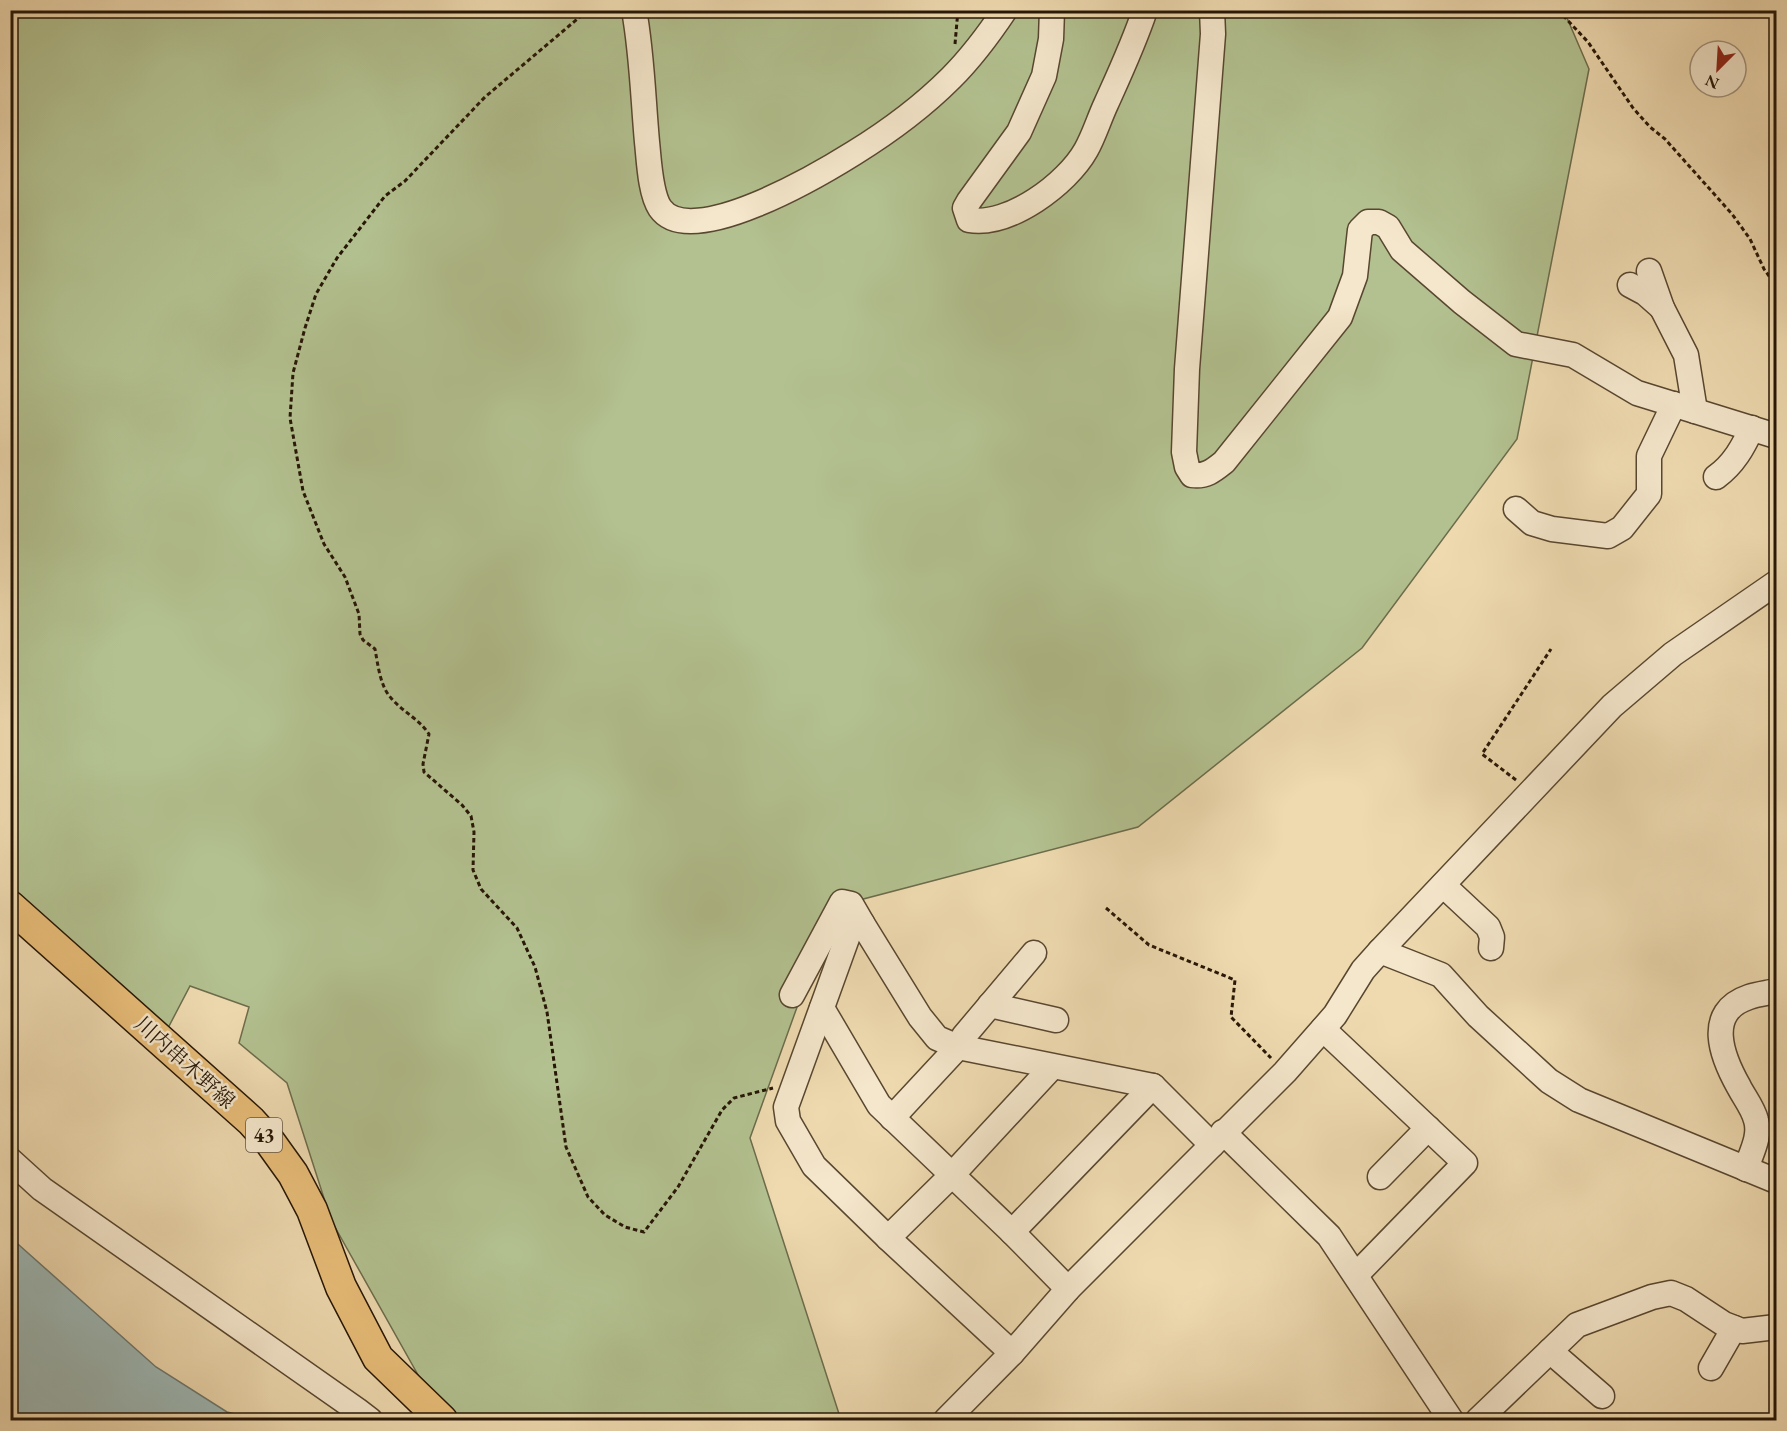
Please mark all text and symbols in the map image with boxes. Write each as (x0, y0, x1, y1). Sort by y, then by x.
north arrow (1688, 39, 1748, 99)
text: N (1702, 70, 1722, 94)
street label: 川内串木野線 (129, 1010, 241, 1114)
road number: 43 (246, 1118, 282, 1152)

